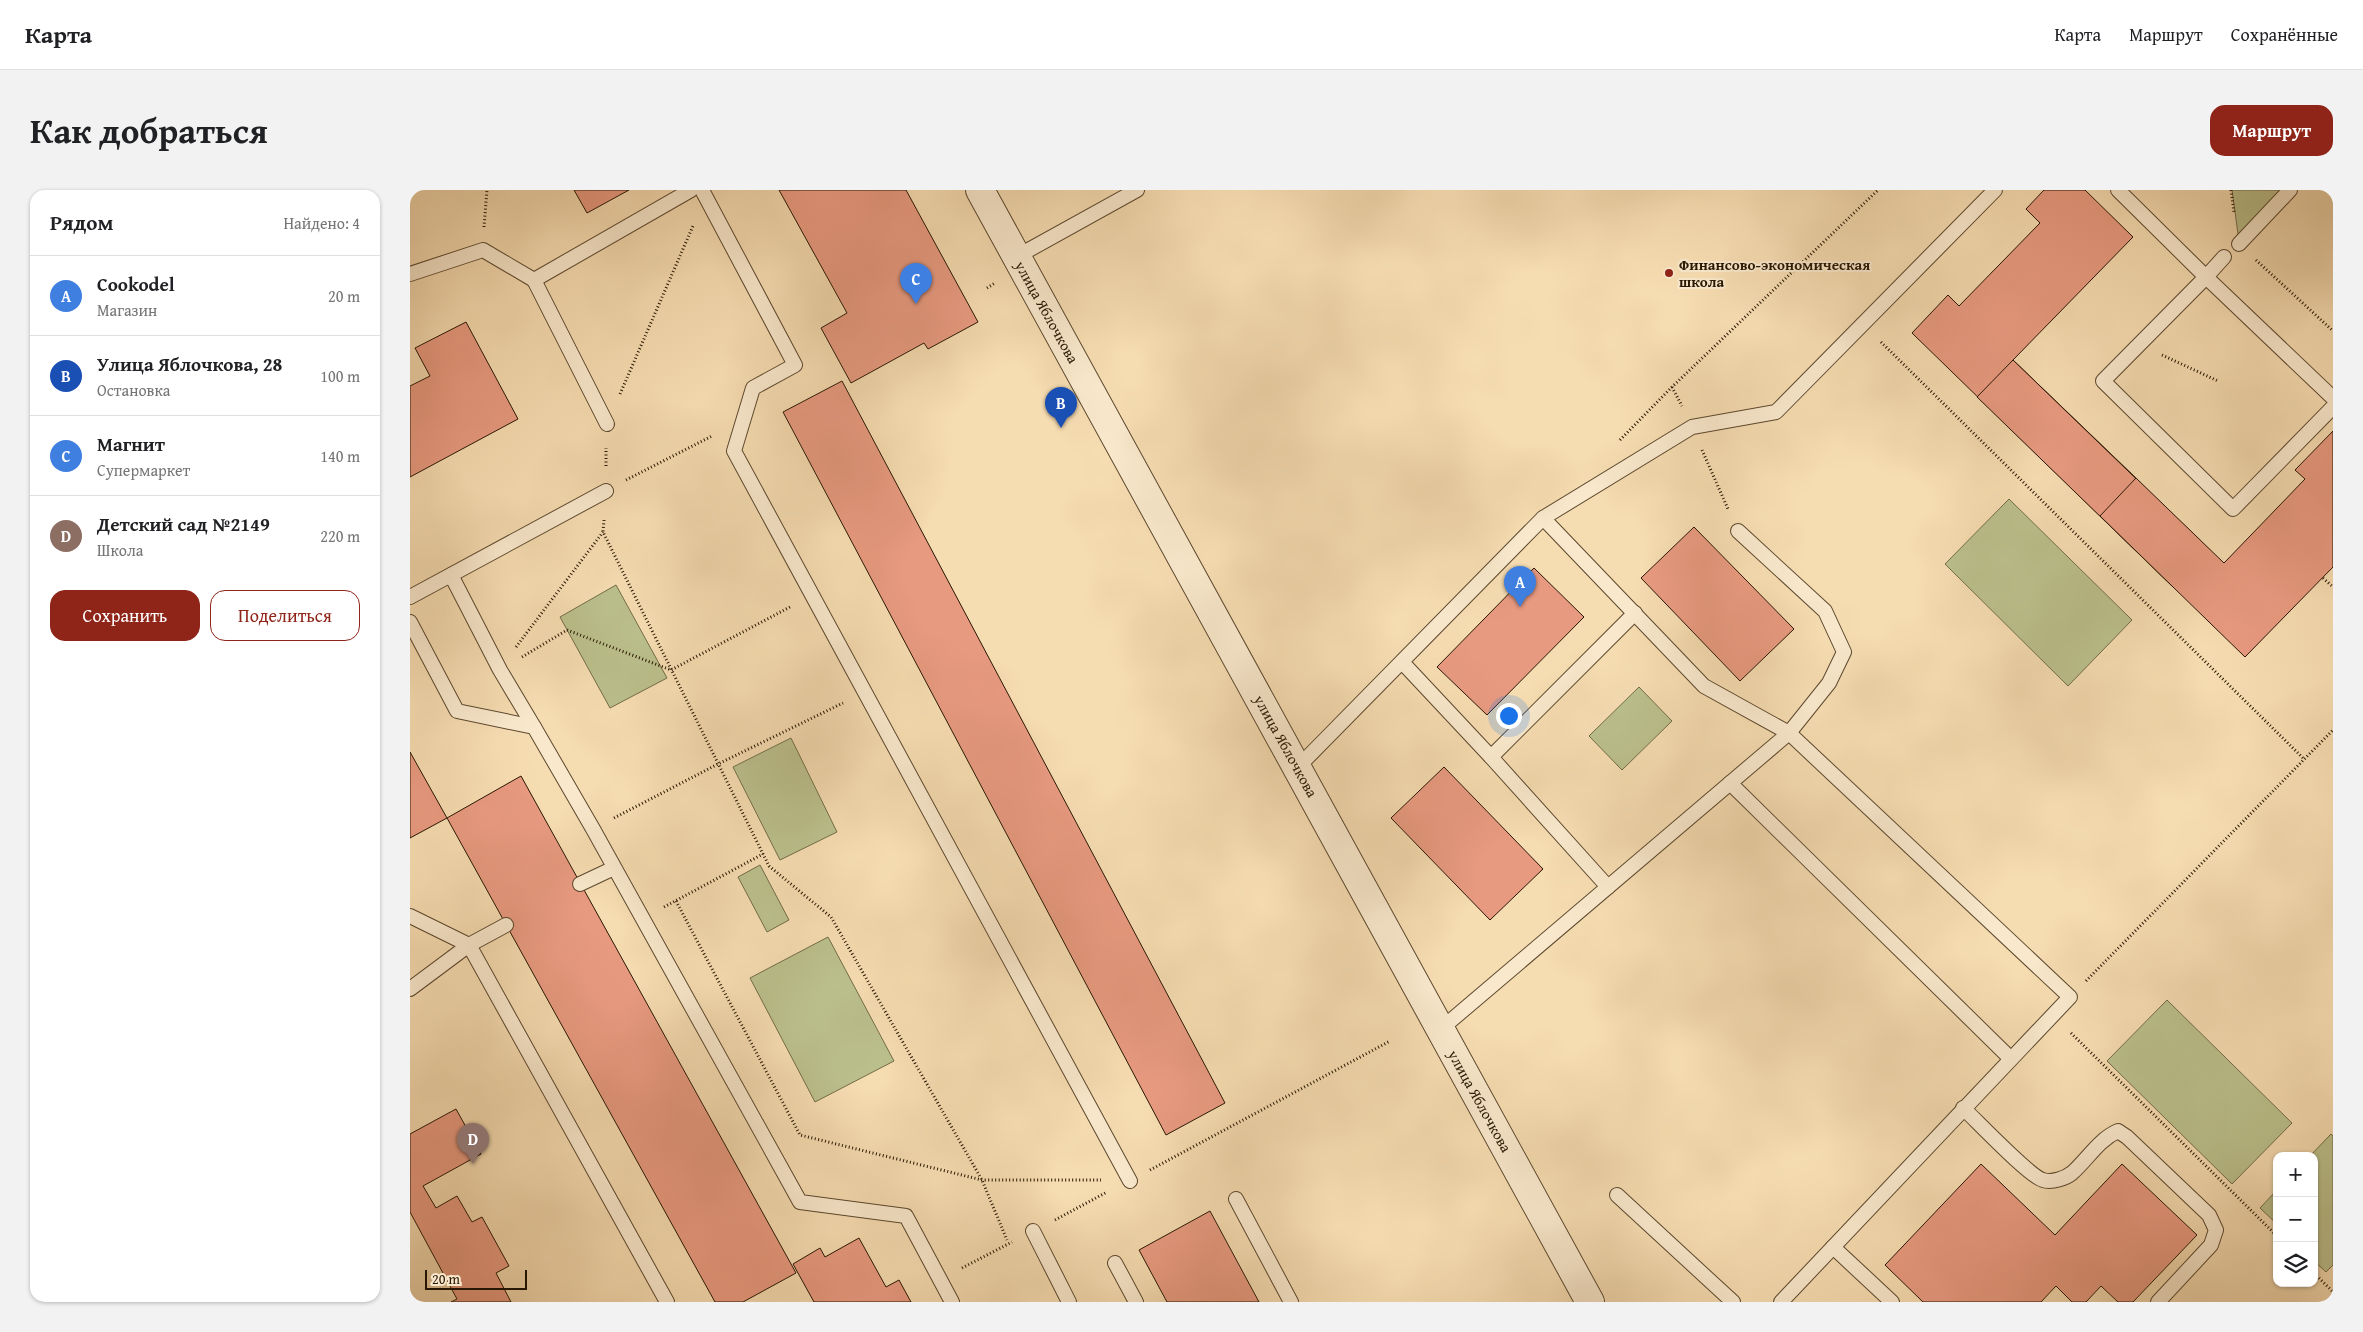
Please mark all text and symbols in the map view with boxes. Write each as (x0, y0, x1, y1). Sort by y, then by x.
text: Карта (25, 17, 92, 52)
text: Карта (2055, 21, 2101, 48)
text: Маршрут (2129, 21, 2203, 48)
text: Сохранённые (2231, 21, 2338, 48)
text: Как добраться (30, 105, 268, 156)
button: Маршрут (2210, 105, 2333, 156)
text: Рядом (50, 207, 113, 238)
text: Найдено: 4 (283, 211, 360, 235)
place label: Финансово-экономическая школа (1679, 254, 1870, 292)
street label: улица Яблочкова (1010, 256, 1084, 368)
pin: C (900, 263, 932, 304)
marker: Финансово-экономическая школа (1663, 267, 1675, 279)
text: Cookodel (97, 270, 175, 298)
text: A (61, 284, 71, 308)
text: 20 m (328, 284, 360, 308)
text: Магазин (97, 298, 157, 322)
text: Улица Яблочкова, 28 (97, 350, 282, 378)
text: B (61, 364, 71, 388)
text: 100 m (320, 364, 360, 388)
text: Остановка (97, 378, 170, 402)
pin: B (1045, 387, 1077, 428)
text: Магнит (97, 430, 165, 458)
text: C (61, 444, 71, 468)
text: 140 m (320, 444, 360, 468)
text: Супермаркет (97, 458, 190, 482)
text: Детский сад №2149 (97, 510, 270, 538)
text: D (61, 524, 71, 548)
text: 220 m (320, 524, 360, 548)
text: Школа (97, 538, 143, 562)
pin: A (1504, 566, 1536, 607)
button: Сохранить (50, 590, 200, 641)
button: Поделиться (210, 590, 360, 641)
street label: улица Яблочкова (1249, 690, 1323, 802)
your location (1496, 703, 1522, 729)
street label: улица Яблочкова (1443, 1045, 1517, 1157)
pin: D (457, 1123, 489, 1164)
map controls (2273, 1152, 2318, 1287)
button: + (2273, 1152, 2318, 1197)
button: − (2273, 1197, 2318, 1242)
button: layers (2273, 1242, 2318, 1287)
scale bar (425, 1267, 528, 1290)
text: 20 m (432, 1269, 460, 1289)

